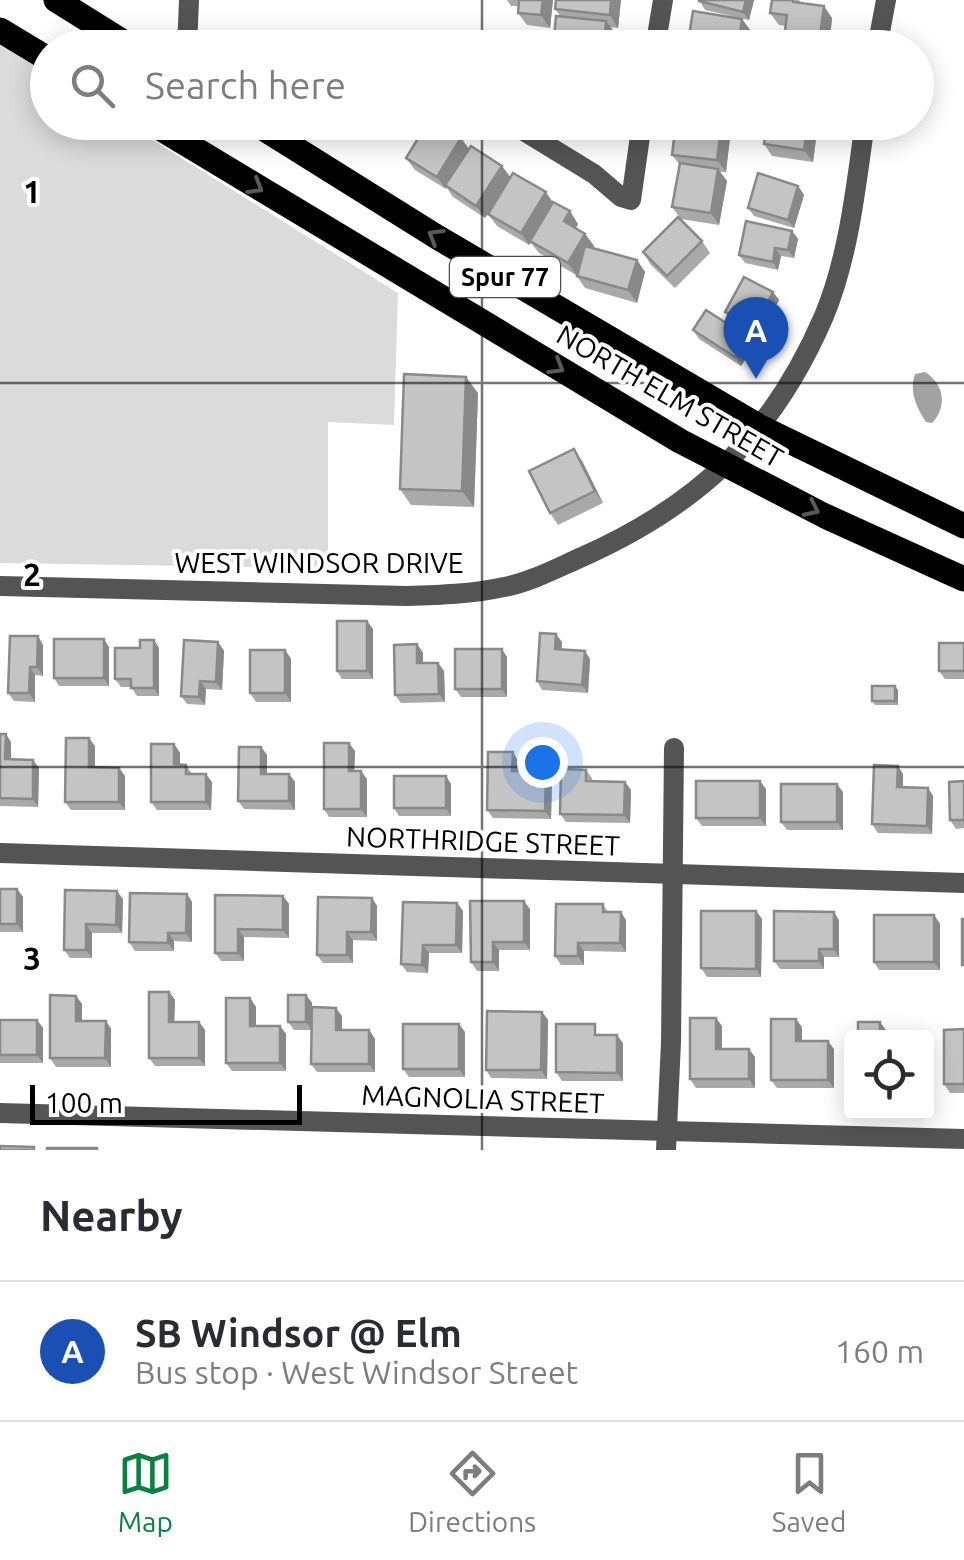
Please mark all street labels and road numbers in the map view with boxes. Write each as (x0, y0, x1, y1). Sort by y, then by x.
road number: Spur 77 (450, 257, 560, 297)
street label: NORTH ELM STREET (552, 318, 789, 473)
street label: WEST WINDSOR DRIVE (174, 547, 464, 578)
street label: NORTHRIDGE STREET (346, 820, 621, 861)
street label: MAGNOLIA STREET (361, 1079, 606, 1118)

